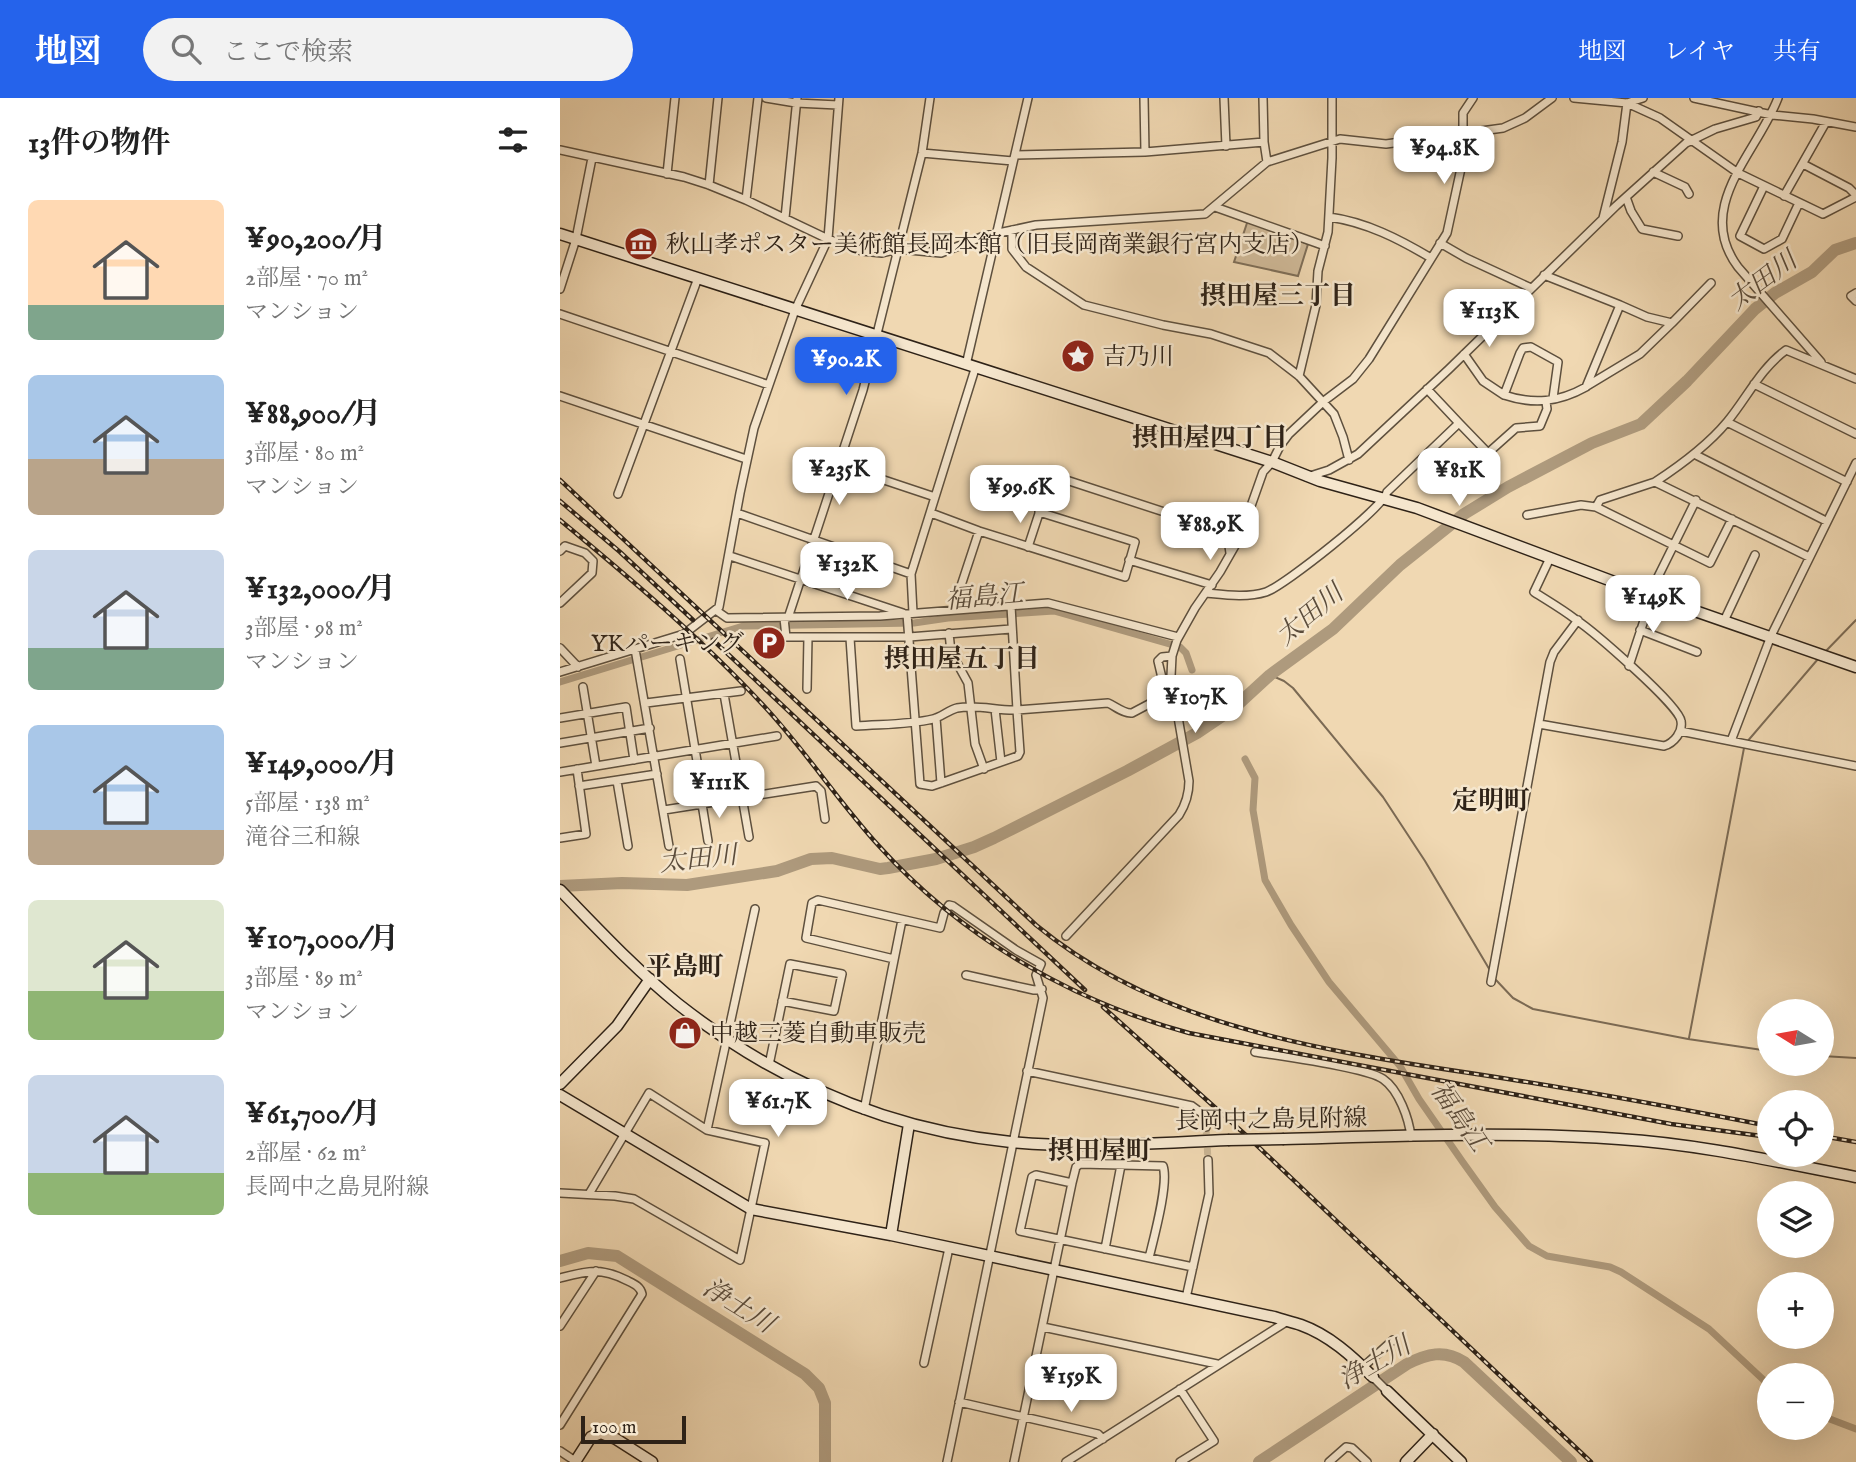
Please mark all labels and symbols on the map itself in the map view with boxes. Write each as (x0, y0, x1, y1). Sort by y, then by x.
pin: ¥94.8K (1387, 126, 1501, 186)
museum icon: 秋山孝ポスター美術館長岡本館（旧長岡商業銀行宮内支店） (622, 225, 660, 263)
place label: 秋山孝ポスター美術館長岡本館（旧長岡商業銀行宮内支店） (666, 230, 1314, 261)
water label: 太田川 (1722, 243, 1806, 318)
district label: 摂田屋三丁目 (1200, 280, 1356, 313)
pin: ¥113K (1440, 289, 1538, 349)
place icon: 吉乃川 (1059, 337, 1097, 375)
pin: ¥90.2K (789, 338, 903, 397)
place label: 吉乃川 (1102, 342, 1174, 373)
district label: 摂田屋四丁目 (1132, 422, 1288, 455)
pin: ¥235K (790, 448, 888, 507)
pin: ¥81K (1418, 448, 1500, 508)
pin: ¥99.6K (963, 466, 1077, 525)
pin: ¥88.9K (1153, 503, 1267, 562)
pin: ¥132K (798, 542, 896, 602)
pin: ¥149K (1604, 575, 1702, 635)
water label: 太田川 (1269, 576, 1353, 653)
water label: 福島江 (944, 577, 1028, 617)
parking icon: YKパーキング (750, 624, 788, 662)
place label: YKパーキング (591, 629, 744, 660)
district label: 摂田屋五丁目 (884, 643, 1040, 676)
pin: ¥107K (1146, 676, 1244, 735)
pin: ¥111K (670, 760, 768, 820)
district label: 定明町 (1452, 785, 1530, 818)
water label: 太田川 (658, 839, 742, 880)
district label: 平島町 (646, 951, 724, 984)
north arrow (1757, 999, 1834, 1076)
shop icon: 中越三菱自動車販売 (666, 1014, 704, 1052)
place label: 中越三菱自動車販売 (710, 1019, 926, 1050)
water label: 福島江 (1423, 1075, 1497, 1162)
pin: ¥61.7K (721, 1080, 835, 1139)
street label: 長岡中之島見附線 (1175, 1103, 1367, 1138)
district label: 摂田屋町 (1048, 1135, 1152, 1168)
water label: 浄土川 (696, 1272, 783, 1343)
water label: 浄土川 (1333, 1328, 1419, 1397)
pin: ¥159K (1022, 1354, 1120, 1414)
scale bar (581, 1413, 686, 1445)

